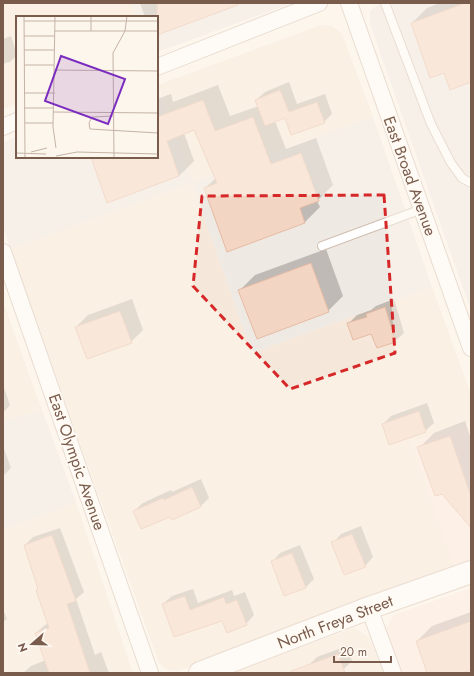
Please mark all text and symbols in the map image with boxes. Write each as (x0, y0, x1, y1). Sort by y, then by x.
inset map (16, 16, 158, 158)
street label: East Broad Avenue (378, 113, 442, 239)
street label: East Olympic Avenue (43, 391, 111, 533)
street label: North Freya Street (274, 589, 396, 655)
north arrow (12, 624, 52, 664)
scale bar (334, 638, 391, 664)
text: N (14, 641, 32, 654)
text: 20 m (340, 643, 367, 661)

